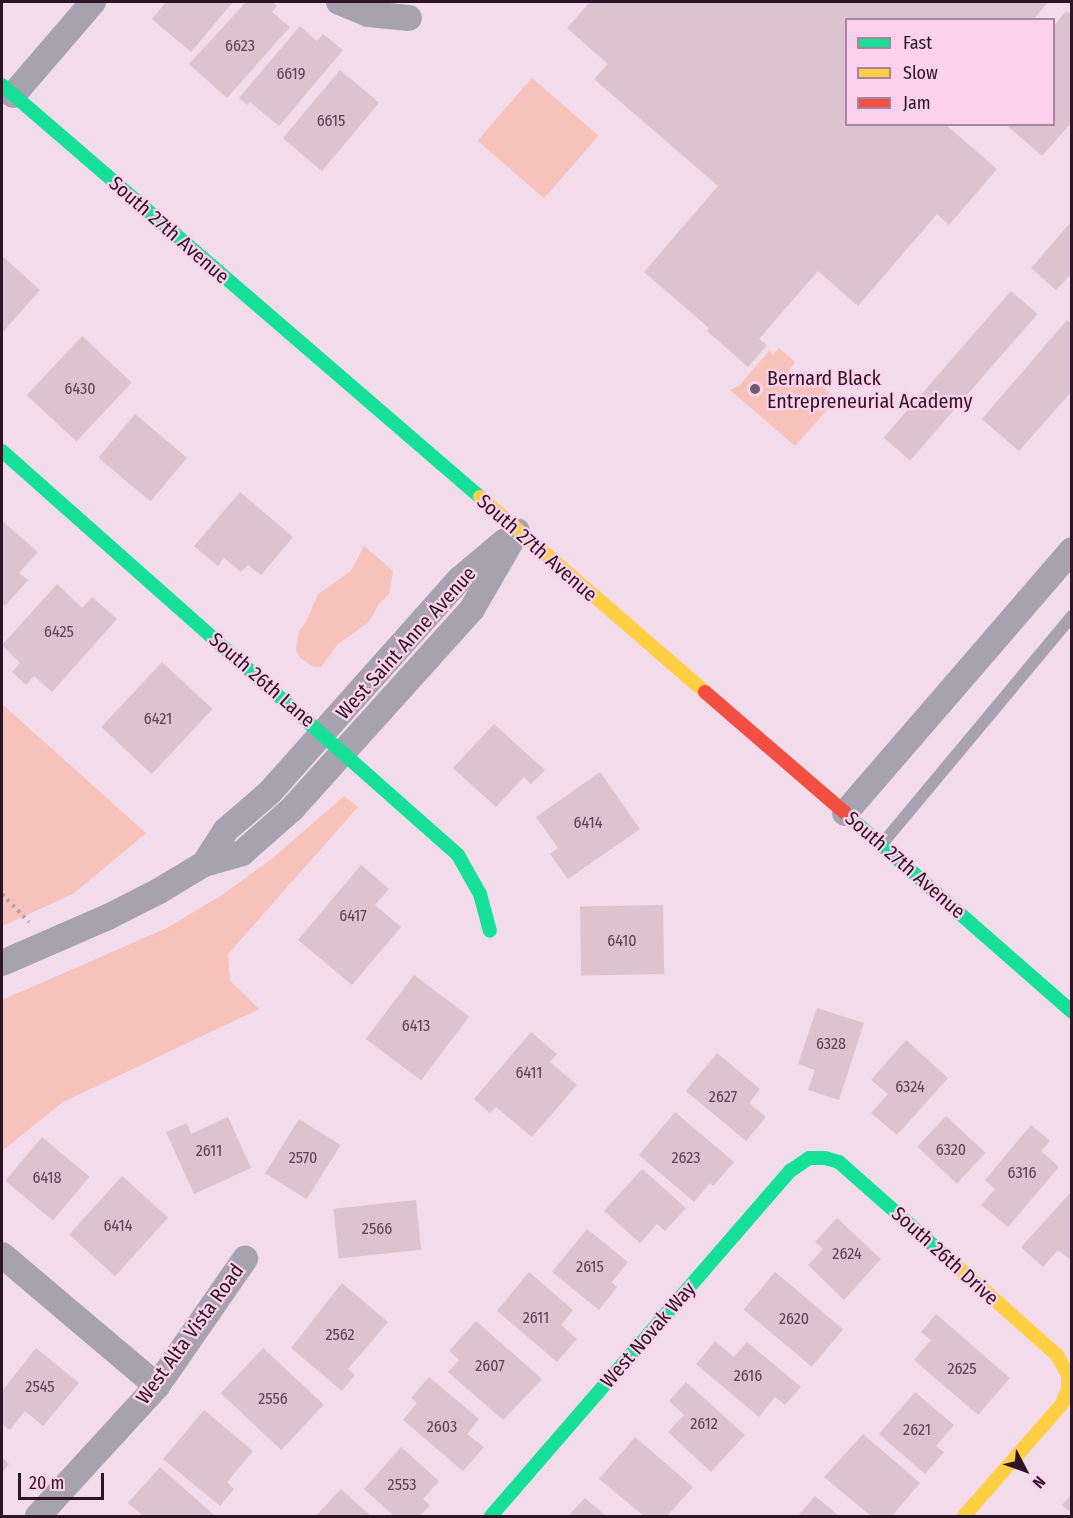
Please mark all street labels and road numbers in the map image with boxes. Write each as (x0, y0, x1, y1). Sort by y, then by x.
street label: South 27th Avenue (104, 171, 234, 289)
street label: South 27th Avenue (472, 489, 602, 607)
street label: West Saint Anne Avenue (331, 562, 481, 724)
street label: South 26th Lane (204, 628, 320, 732)
street label: South 27th Avenue (840, 806, 970, 924)
street label: South 26th Drive (887, 1202, 1003, 1310)
street label: West Alta Vista Road (131, 1259, 249, 1409)
street label: West Novak Way (596, 1277, 700, 1393)

